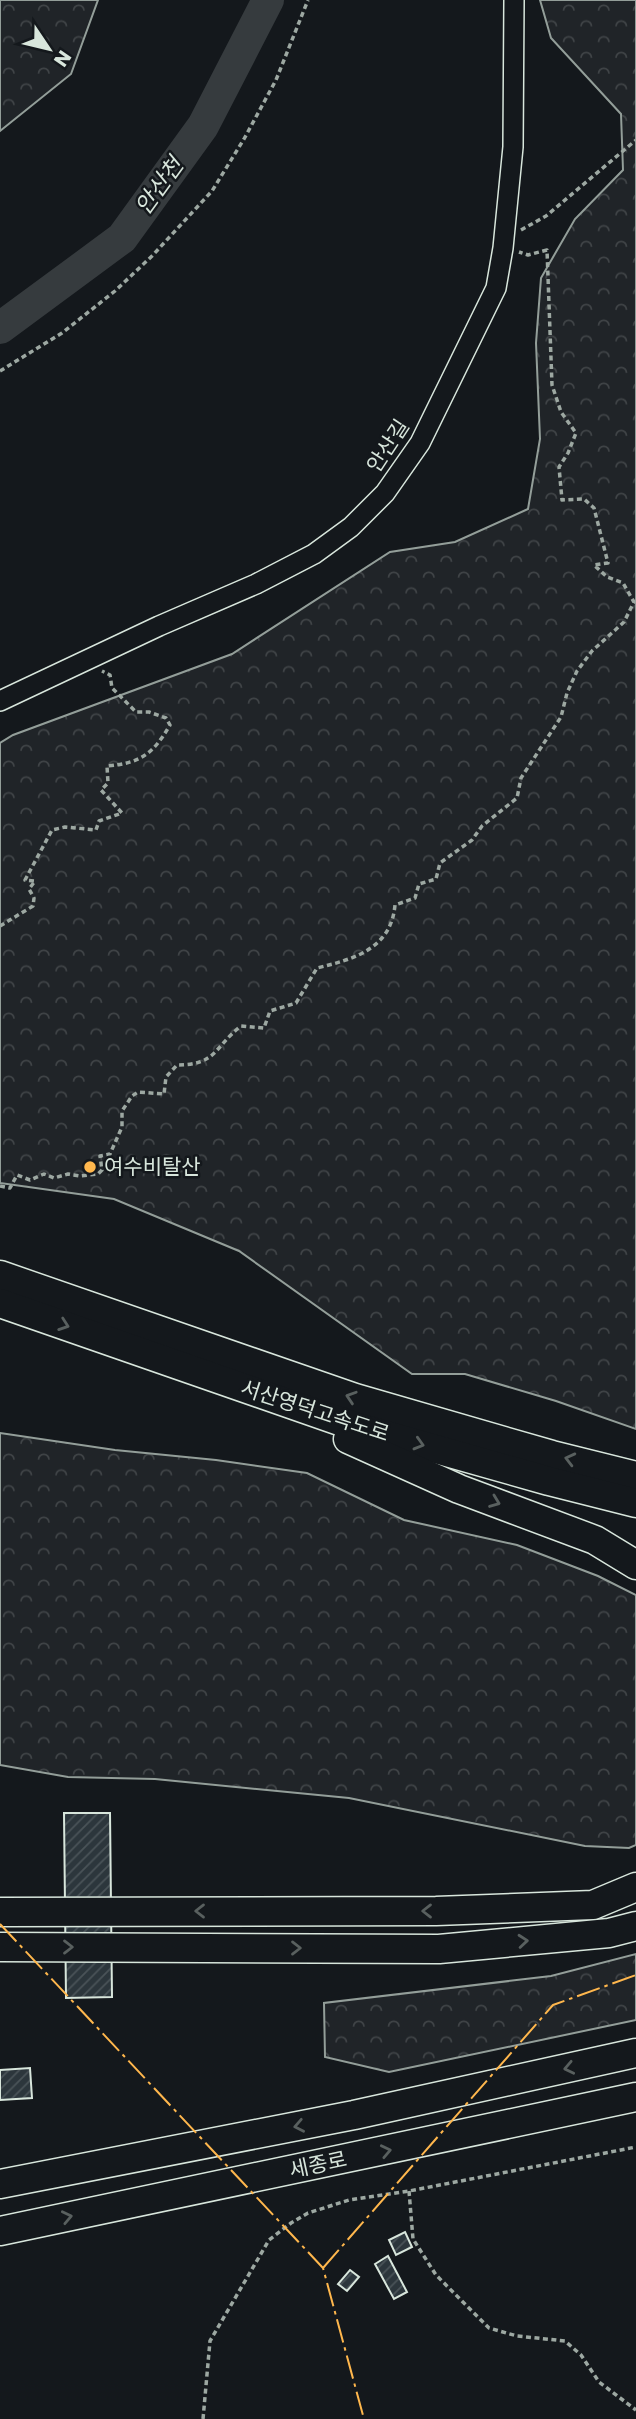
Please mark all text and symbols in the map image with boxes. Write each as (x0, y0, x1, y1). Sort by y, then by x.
north arrow (14, 14, 84, 84)
text: N (47, 45, 78, 72)
water label: 안산천 (127, 149, 192, 221)
street label: 안산길 (360, 414, 416, 478)
place label: 여수비탈산 (104, 1152, 201, 1181)
marker: 여수비탈산 (82, 1159, 98, 1175)
one-way arrow (58, 1317, 70, 1331)
street label: 서산영덕고속도로 (237, 1373, 393, 1448)
one-way arrow (345, 1390, 357, 1405)
one-way arrow (413, 1436, 425, 1451)
one-way arrow (564, 1453, 576, 1467)
one-way arrow (488, 1494, 500, 1508)
one-way arrow (194, 1903, 205, 1919)
one-way arrow (422, 1903, 433, 1918)
one-way arrow (517, 1934, 529, 1949)
one-way arrow (63, 1939, 74, 1955)
one-way arrow (291, 1940, 301, 1956)
one-way arrow (563, 2060, 575, 2074)
one-way arrow (293, 2118, 305, 2133)
street label: 세종로 (287, 2144, 349, 2185)
one-way arrow (379, 2145, 391, 2159)
one-way arrow (61, 2211, 73, 2226)

